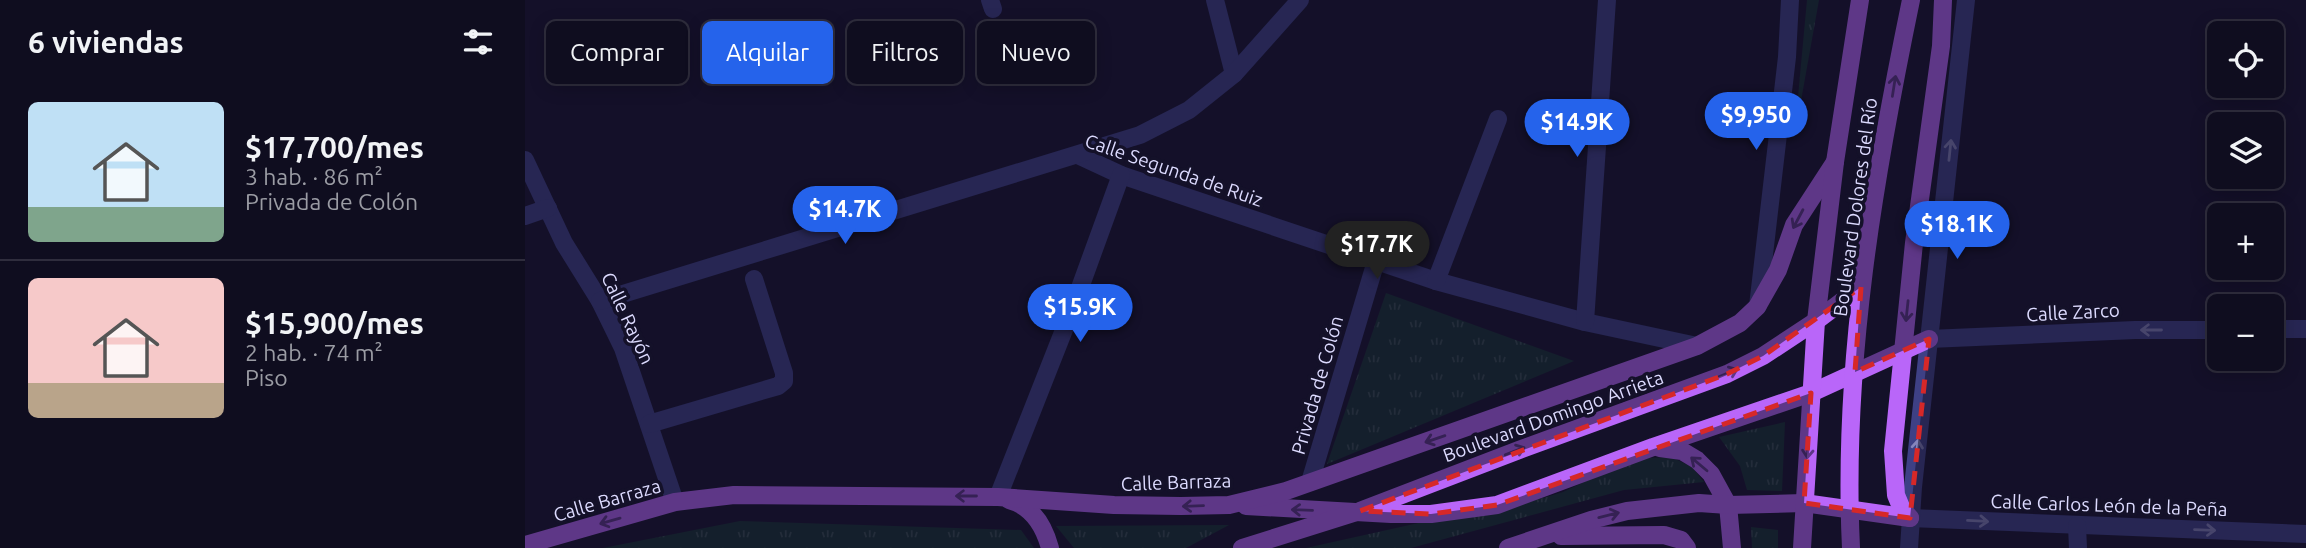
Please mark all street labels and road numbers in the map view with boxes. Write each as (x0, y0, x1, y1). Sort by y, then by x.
street label: Boulevard Dolores del Río (1829, 96, 1881, 318)
street label: Calle Segunda de Ruiz (1082, 129, 1266, 211)
street label: Calle Rayón (597, 269, 659, 367)
street label: Calle Zarco (2026, 299, 2120, 325)
street label: Privada de Colón (1287, 313, 1347, 457)
street label: Boulevard Domingo Arrieta (1440, 366, 1666, 466)
street label: Calle Barraza (1120, 469, 1232, 495)
street label: Calle Barraza (551, 474, 663, 526)
street label: Calle Carlos León de la Peña (1990, 490, 2228, 520)

